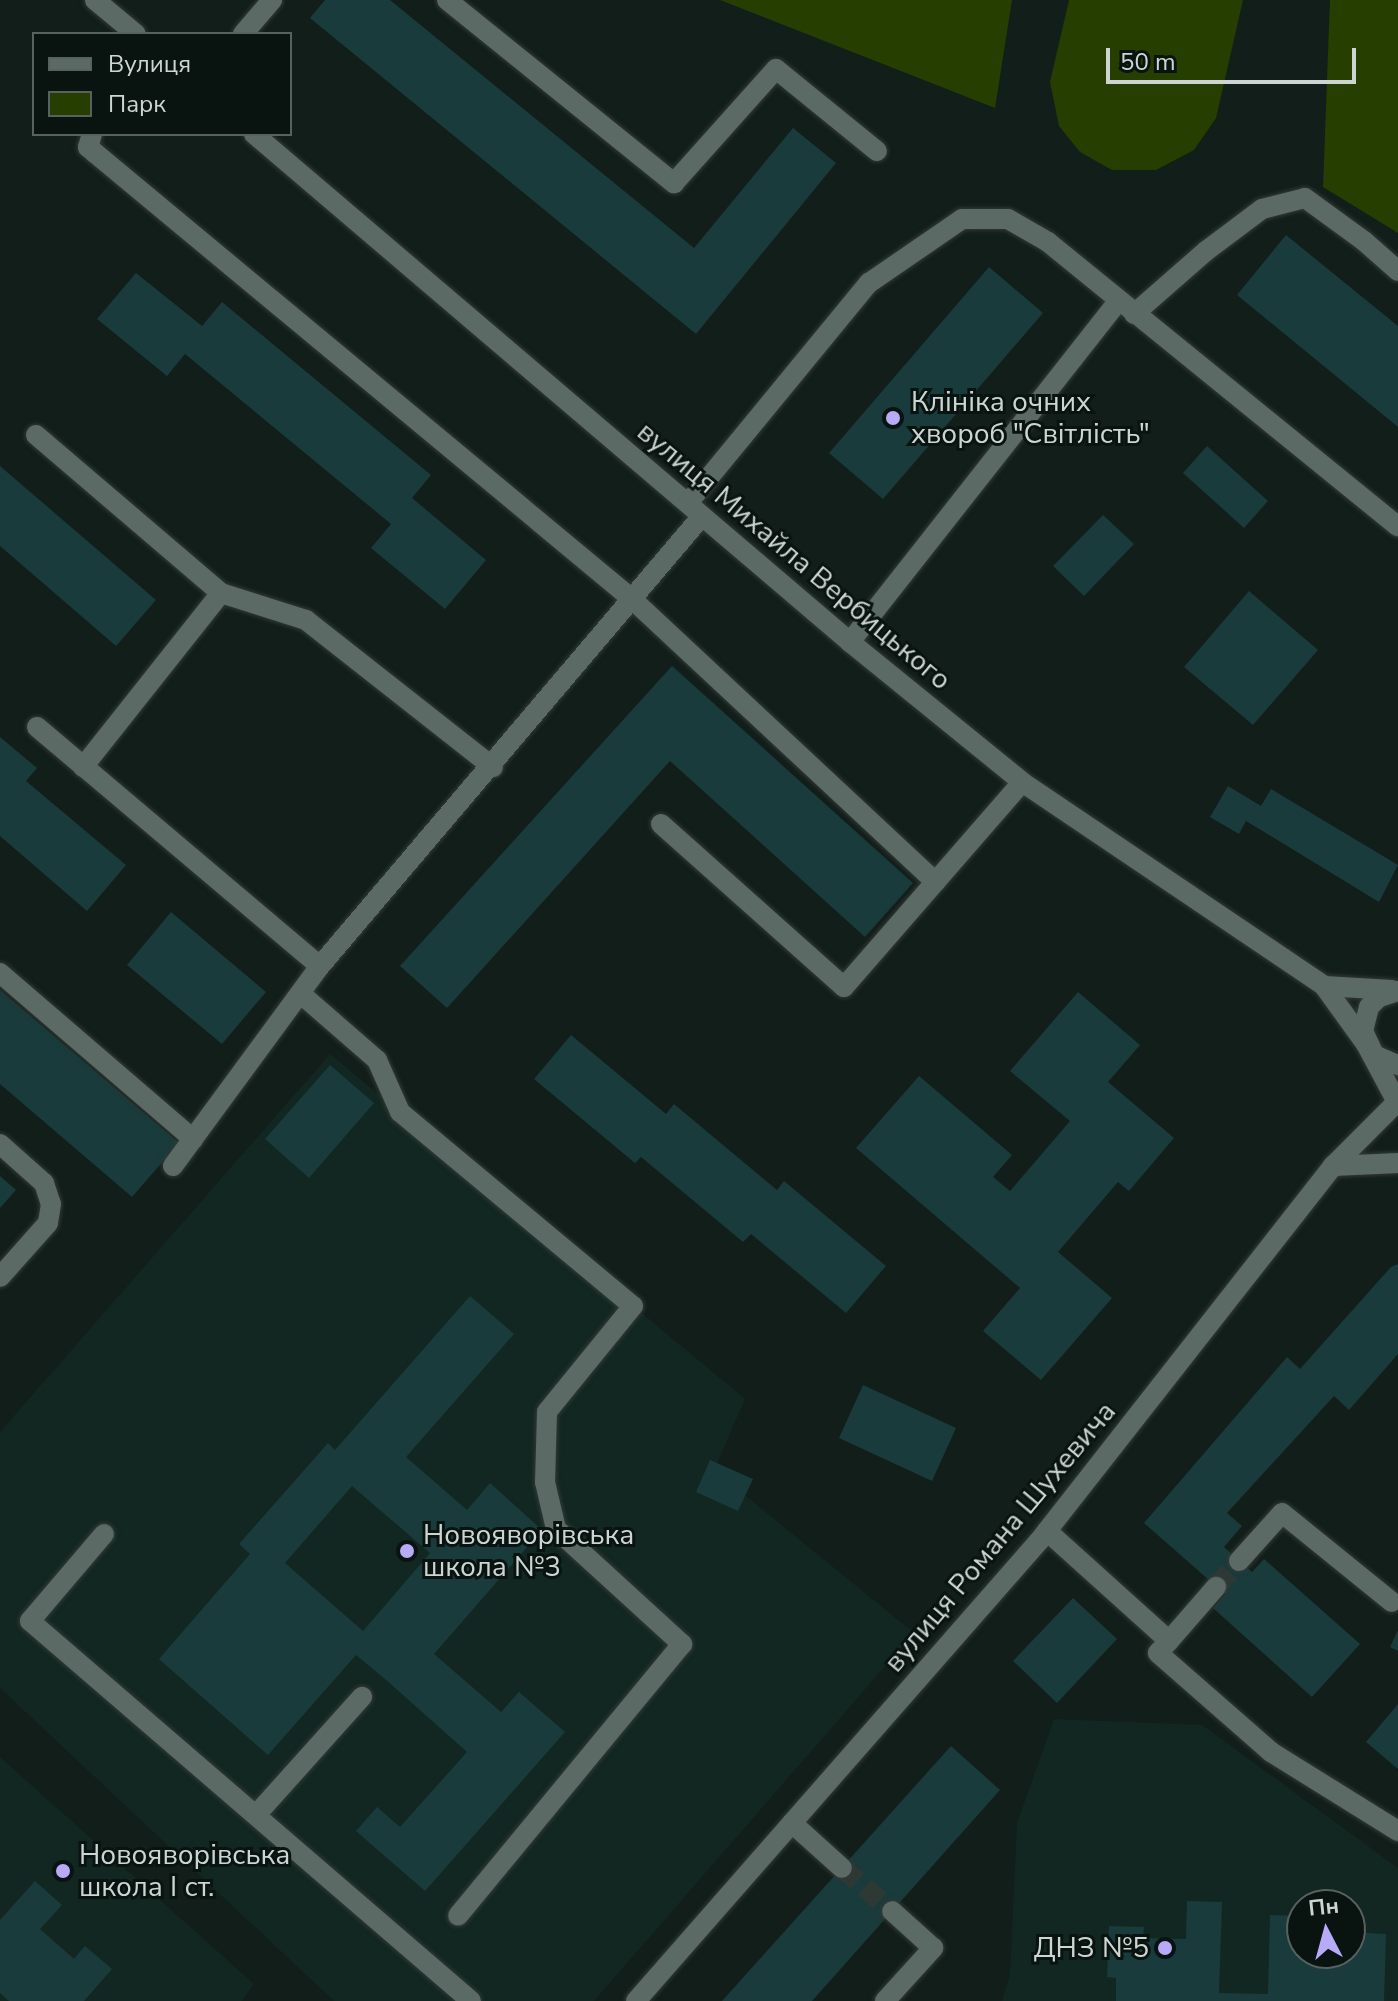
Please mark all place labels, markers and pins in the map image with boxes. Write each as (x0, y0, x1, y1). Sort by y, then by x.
place label: Клініка очних хвороб "Світлість" (911, 385, 1150, 451)
marker: Клініка очних хвороб "Світлість" (882, 407, 904, 429)
place label: Новояворівська школа №3 (423, 1518, 634, 1584)
marker: Новояворівська школа №3 (398, 1542, 416, 1560)
place label: Новояворівська школа І ст. (79, 1838, 290, 1904)
marker: Новояворівська школа І ст. (54, 1862, 72, 1880)
place label: ДНЗ №5 (1034, 1931, 1149, 1965)
marker: ДНЗ №5 (1156, 1939, 1174, 1957)

